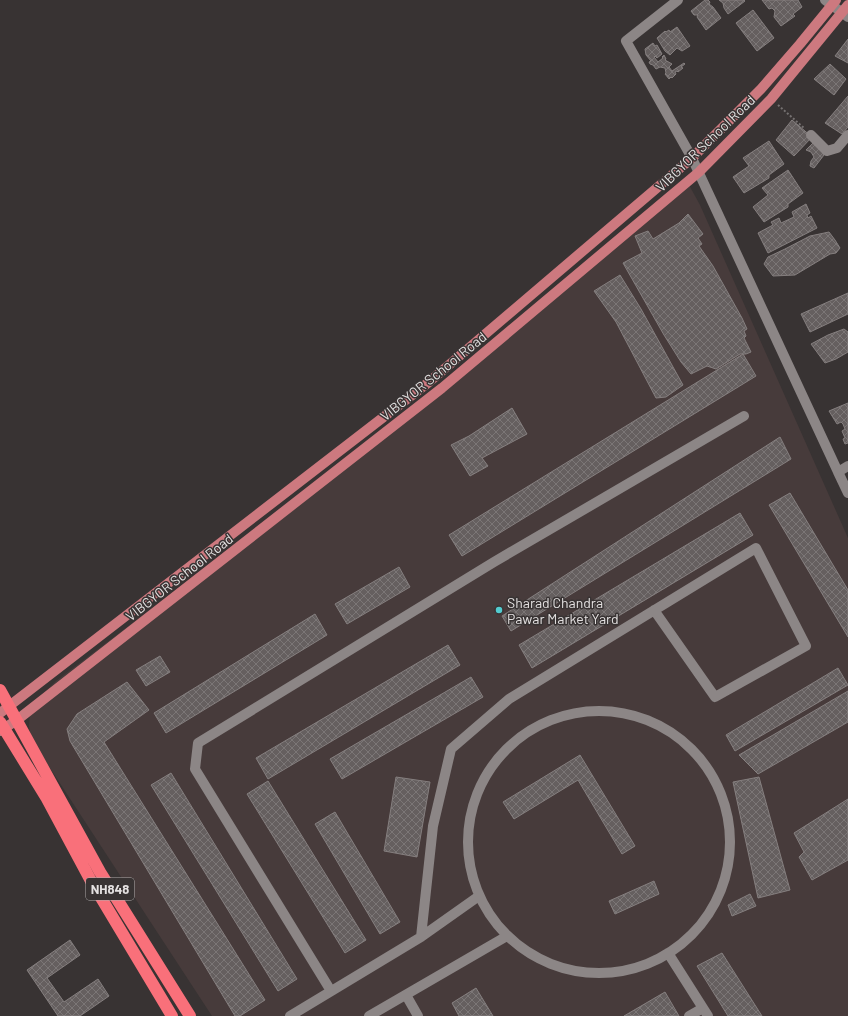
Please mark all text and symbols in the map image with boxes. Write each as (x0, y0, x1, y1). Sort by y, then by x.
street label: VIBGYOR School Road (652, 91, 758, 195)
street label: VIBGYOR School Road (376, 328, 490, 424)
street label: VIBGYOR School Road (122, 530, 236, 624)
place label: Sharad Chandra Pawar Market Yard (507, 594, 619, 627)
marker: Sharad Chandra Pawar Market Yard (494, 605, 504, 615)
road number: NH848 (86, 878, 134, 900)

